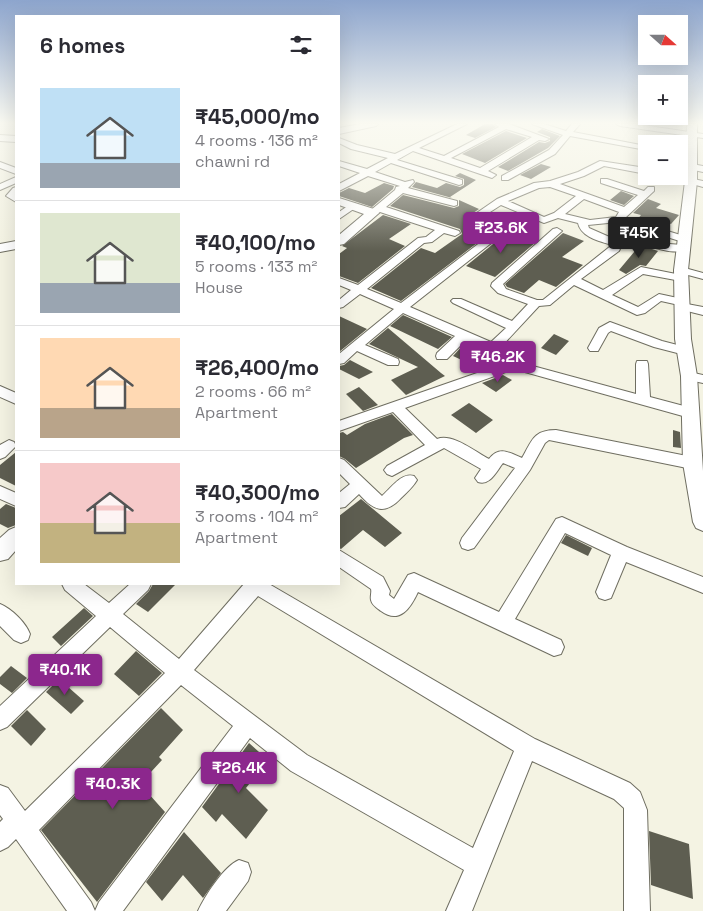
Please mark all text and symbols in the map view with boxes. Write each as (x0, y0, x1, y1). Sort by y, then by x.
north arrow (638, 15, 688, 65)
map controls (638, 15, 688, 185)
icon: filters (287, 31, 315, 59)
text: 6 homes (40, 32, 125, 59)
button: + (638, 75, 688, 125)
text: ₹45,000/mo (195, 103, 320, 130)
icon: home (80, 108, 140, 168)
text: 4 rooms · 136 m² (195, 130, 318, 151)
button: − (638, 135, 688, 185)
text: chawni rd (195, 151, 270, 172)
pin: ₹23.6K (460, 212, 542, 254)
pin: ₹45K (609, 216, 669, 259)
text: ₹23.6K (474, 217, 528, 238)
text: ₹45K (619, 222, 659, 243)
text: ₹40,100/mo (195, 229, 316, 256)
icon: home (80, 233, 140, 293)
text: 5 rooms · 133 m² (195, 256, 317, 277)
text: House (195, 277, 243, 298)
pin: ₹46.2K (457, 340, 539, 383)
text: ₹46.2K (471, 346, 525, 367)
text: ₹26,400/mo (195, 354, 319, 381)
icon: home (80, 358, 140, 418)
text: 2 rooms · 66 m² (195, 381, 311, 402)
text: Apartment (195, 402, 278, 423)
text: ₹40,300/mo (195, 479, 320, 506)
icon: home (80, 483, 140, 543)
text: 3 rooms · 104 m² (195, 506, 318, 527)
text: Apartment (195, 527, 278, 548)
pin: ₹40.1K (24, 654, 106, 696)
text: ₹40.1K (39, 659, 91, 680)
pin: ₹26.4K (198, 752, 280, 794)
text: ₹26.4K (212, 757, 266, 778)
pin: ₹40.3K (72, 768, 154, 810)
text: ₹40.3K (86, 773, 140, 794)

